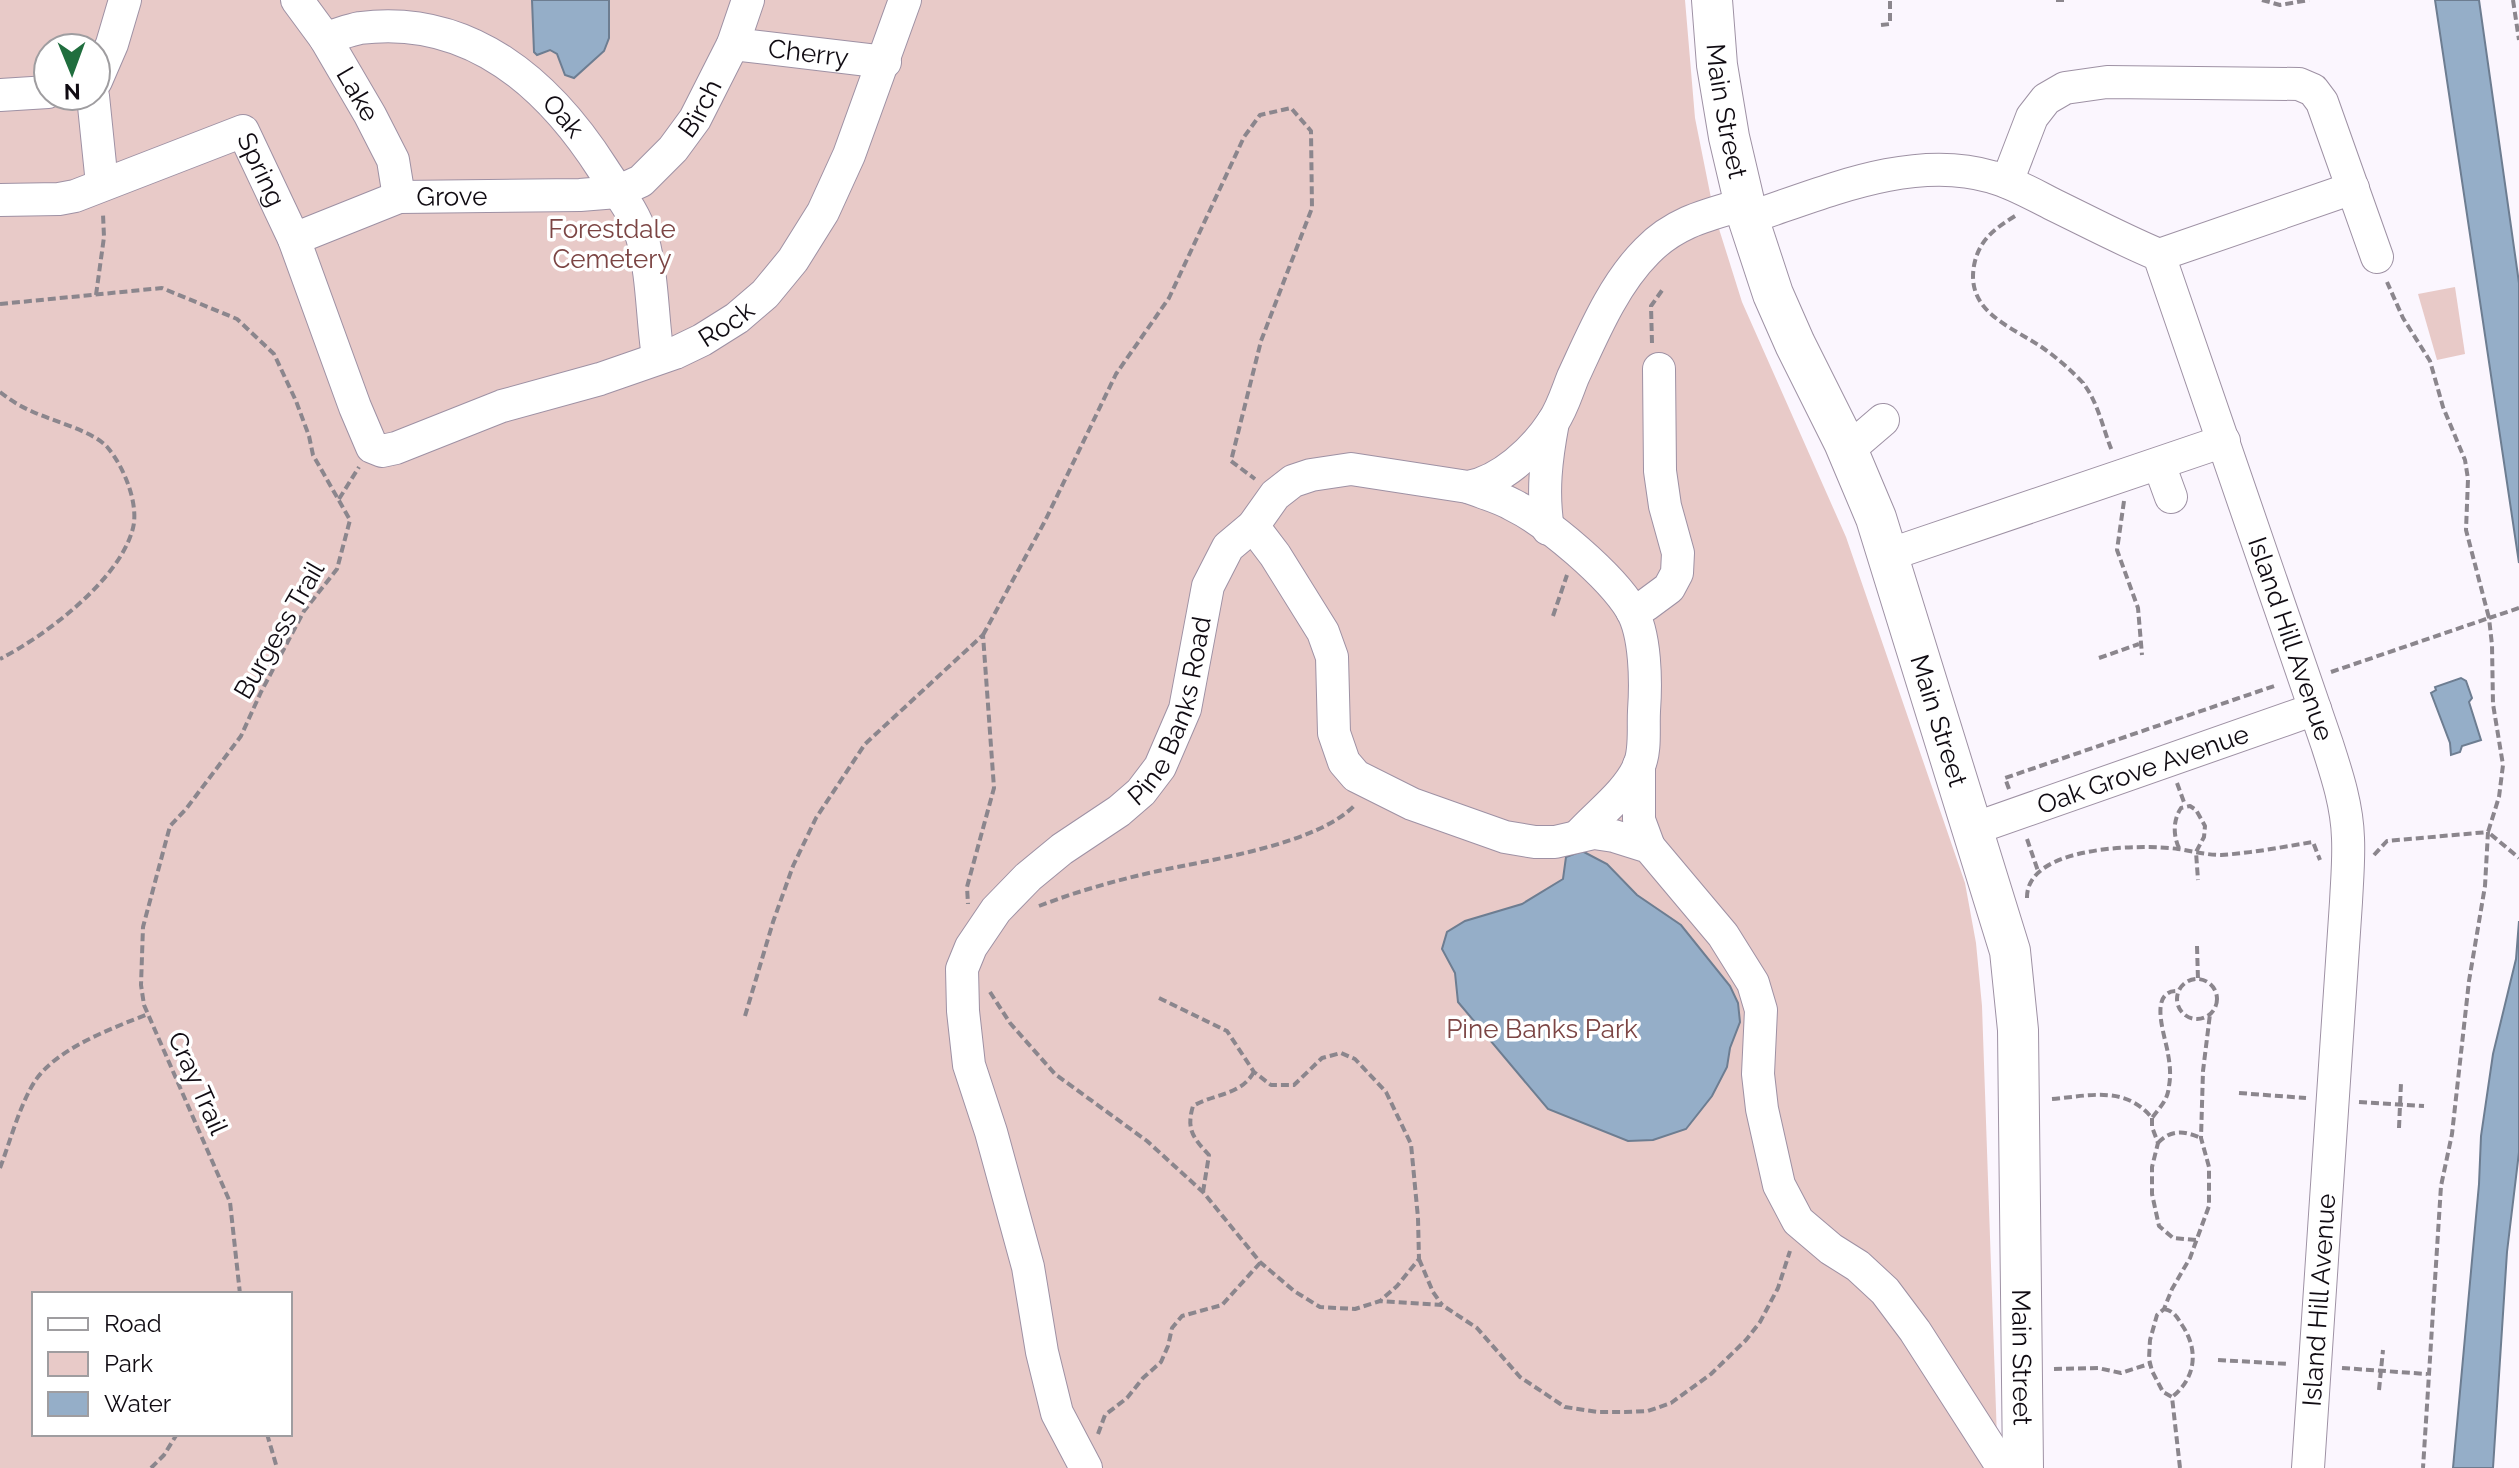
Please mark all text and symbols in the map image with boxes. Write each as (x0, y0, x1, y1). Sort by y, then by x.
north arrow (32, 32, 112, 112)
street label: Cherry (767, 33, 850, 73)
street label: Main Street (1700, 42, 1753, 182)
street label: Lake (330, 61, 385, 126)
street label: Birch (672, 74, 728, 143)
text: N (64, 79, 81, 105)
street label: Oak (537, 88, 590, 144)
street label: Spring (231, 128, 291, 211)
street label: Grove (416, 181, 488, 212)
park label: Forestdale Cemetery (548, 214, 676, 274)
street label: Rock (693, 295, 760, 353)
street label: Island Hill Avenue (2242, 533, 2340, 745)
street label: Burgess Trail (228, 555, 331, 704)
street label: Pine Banks Road (1122, 614, 1217, 812)
street label: Main Street (1904, 651, 1973, 790)
street label: Oak Grove Avenue (2033, 718, 2253, 820)
park label: Pine Banks Park (1446, 1014, 1638, 1044)
street label: Cray Trail (162, 1027, 234, 1140)
street label: Island Hill Avenue (2297, 1193, 2341, 1407)
street label: Main Street (2006, 1289, 2038, 1426)
legend (32, 1292, 292, 1436)
text: Road (104, 1309, 162, 1338)
text: Park (104, 1349, 153, 1378)
text: Water (104, 1389, 172, 1418)

